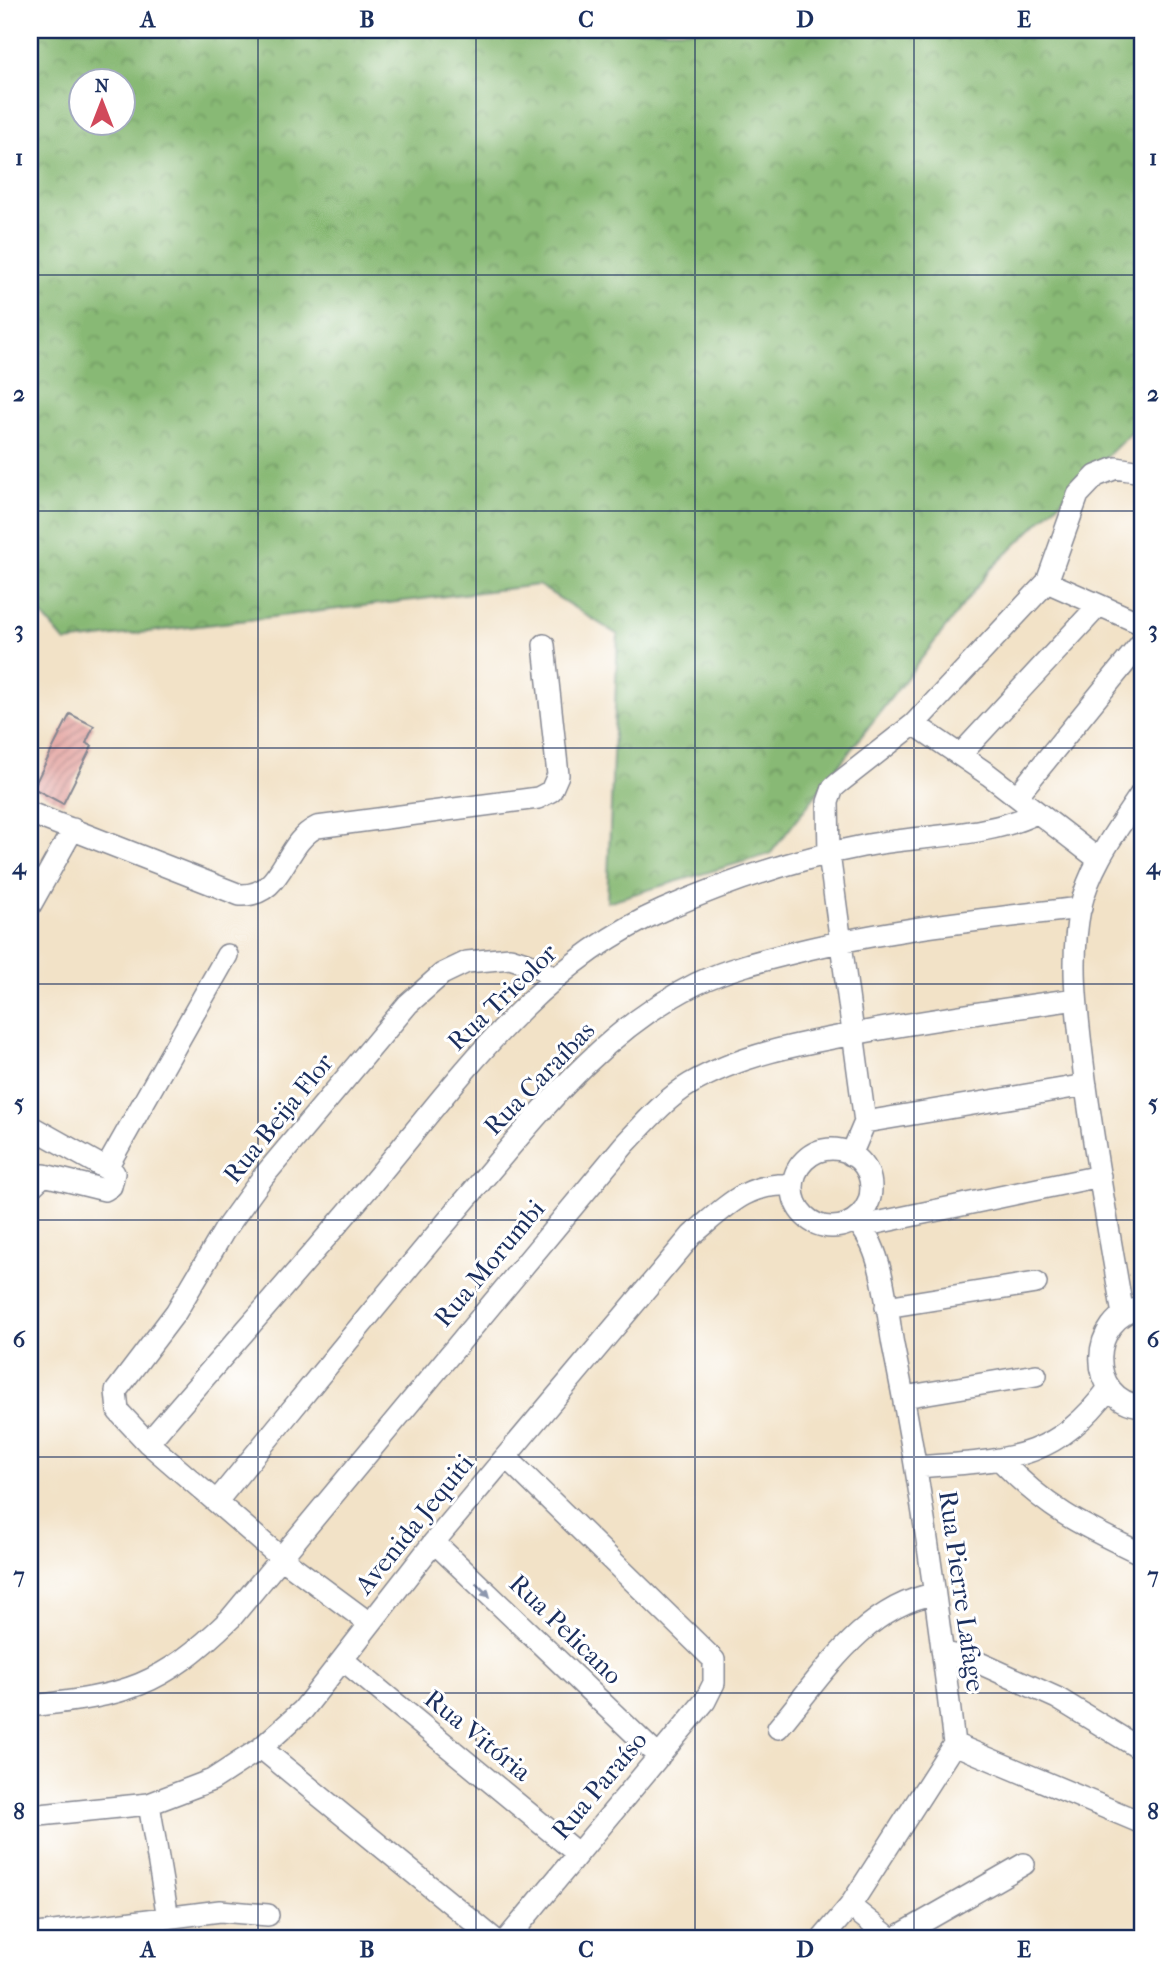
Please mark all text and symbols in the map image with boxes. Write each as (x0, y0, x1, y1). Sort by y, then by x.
text: A (139, 6, 157, 33)
text: B (360, 6, 375, 33)
text: C (578, 6, 594, 33)
text: D (796, 6, 814, 33)
text: E (1017, 6, 1031, 33)
north arrow (66, 66, 136, 136)
text: N (95, 75, 110, 97)
text: 1 (15, 144, 23, 171)
text: 1 (1149, 144, 1157, 171)
text: 2 (13, 380, 25, 407)
text: 2 (1147, 380, 1159, 407)
text: 3 (14, 616, 24, 643)
text: 3 (1148, 616, 1158, 643)
text: 4 (11, 853, 27, 880)
text: 4 (1145, 853, 1161, 880)
street label: Rua Tricolor (441, 937, 564, 1057)
street label: Rua Caraíbas (477, 1015, 601, 1142)
street label: Rua Beija Flor (217, 1047, 340, 1189)
text: 5 (14, 1089, 24, 1116)
text: 5 (1148, 1089, 1158, 1116)
street label: Rua Morumbi (427, 1193, 552, 1333)
text: 6 (13, 1326, 26, 1353)
text: 6 (1147, 1326, 1160, 1353)
street label: Avenida Jequiti (348, 1448, 480, 1601)
street label: Rua Pierre Lafage (932, 1489, 991, 1694)
text: 7 (12, 1562, 25, 1589)
text: 7 (1146, 1562, 1159, 1589)
street label: Rua Pelicano (503, 1568, 629, 1691)
one-way arrow (474, 1581, 491, 1597)
street label: Rua Vitória (418, 1683, 538, 1788)
street label: Rua Paraíso (545, 1725, 654, 1846)
text: 8 (13, 1798, 25, 1825)
text: 8 (1147, 1798, 1159, 1825)
text: A (139, 1936, 157, 1963)
text: B (360, 1936, 375, 1963)
text: C (578, 1936, 594, 1963)
text: D (796, 1936, 814, 1963)
text: E (1017, 1936, 1031, 1963)

